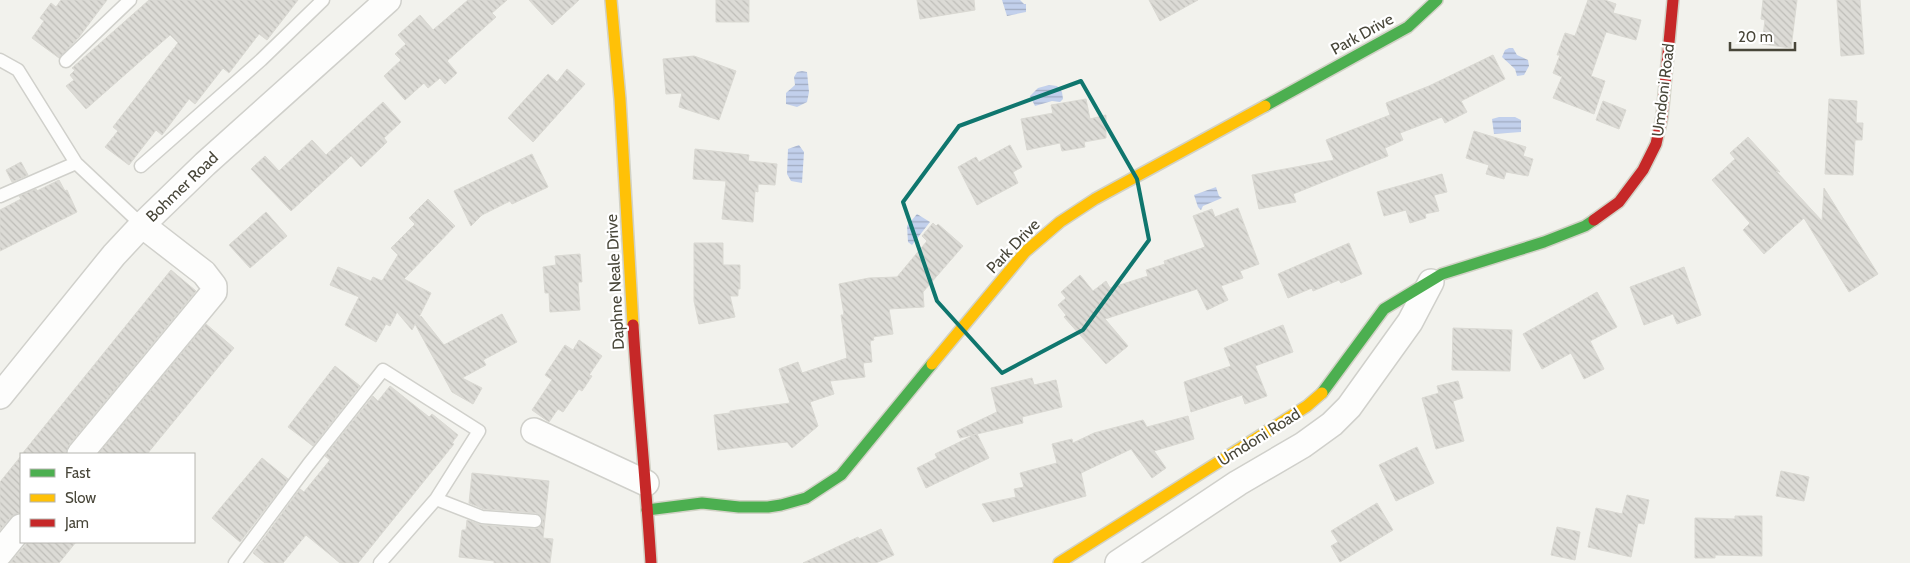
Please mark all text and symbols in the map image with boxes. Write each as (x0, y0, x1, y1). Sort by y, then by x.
street label: Park Drive (1328, 9, 1396, 59)
scale bar (1730, 20, 1795, 52)
text: 20 m (1738, 28, 1773, 46)
street label: Umdoni Road (1648, 42, 1678, 138)
street label: Bohmer Road (142, 148, 222, 226)
street label: Daphne Neale Drive (602, 214, 628, 350)
street label: Park Drive (982, 215, 1044, 277)
street label: Umdoni Road (1214, 404, 1304, 470)
legend (20, 453, 195, 543)
text: Fast (65, 464, 90, 482)
text: Slow (65, 489, 96, 507)
text: Jam (64, 514, 89, 532)

